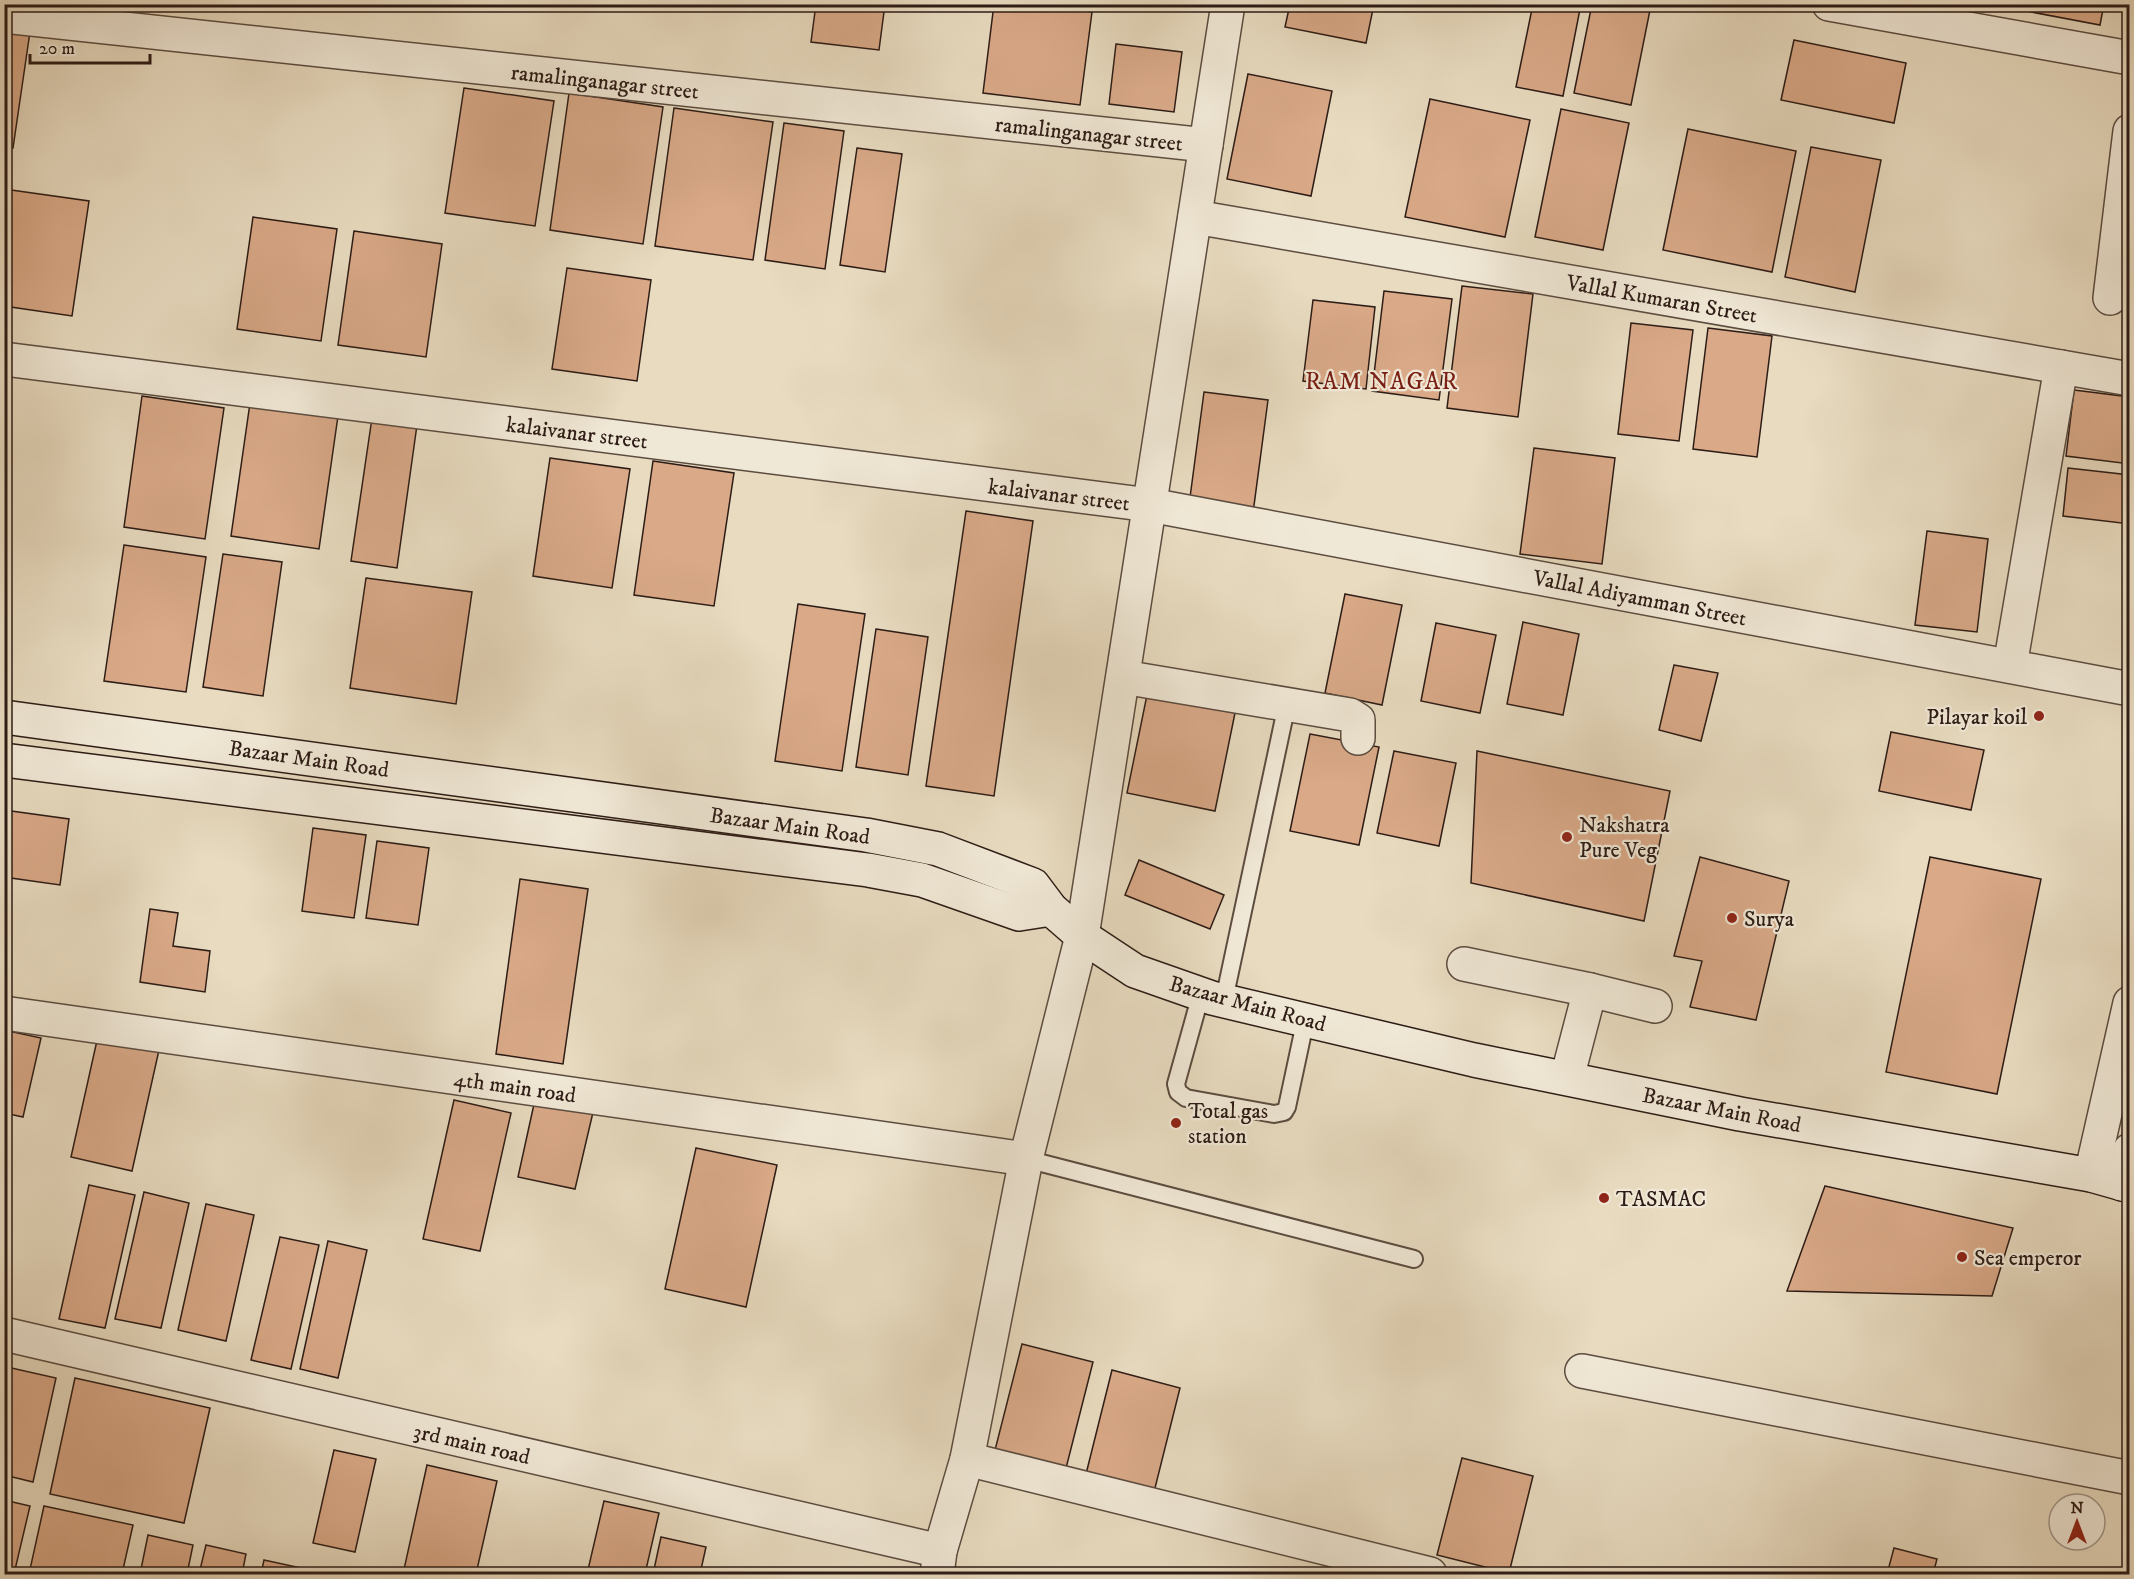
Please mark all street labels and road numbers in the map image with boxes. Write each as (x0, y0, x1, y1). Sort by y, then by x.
street label: ramalinganagar street (510, 59, 700, 106)
street label: ramalinganagar street (994, 111, 1184, 158)
street label: Vallal Kumaran Street (1563, 269, 1759, 330)
street label: kalaivanar street (504, 411, 649, 456)
street label: kalaivanar street (986, 473, 1131, 518)
street label: Vallal Adiyamman Street (1530, 564, 1749, 632)
street label: Bazaar Main Road (227, 735, 391, 784)
street label: Bazaar Main Road (708, 802, 872, 851)
street label: Bazaar Main Road (1166, 971, 1329, 1038)
street label: 4th main road (452, 1066, 578, 1109)
street label: Bazaar Main Road (1640, 1082, 1803, 1139)
street label: 3rd main road (411, 1418, 533, 1471)

